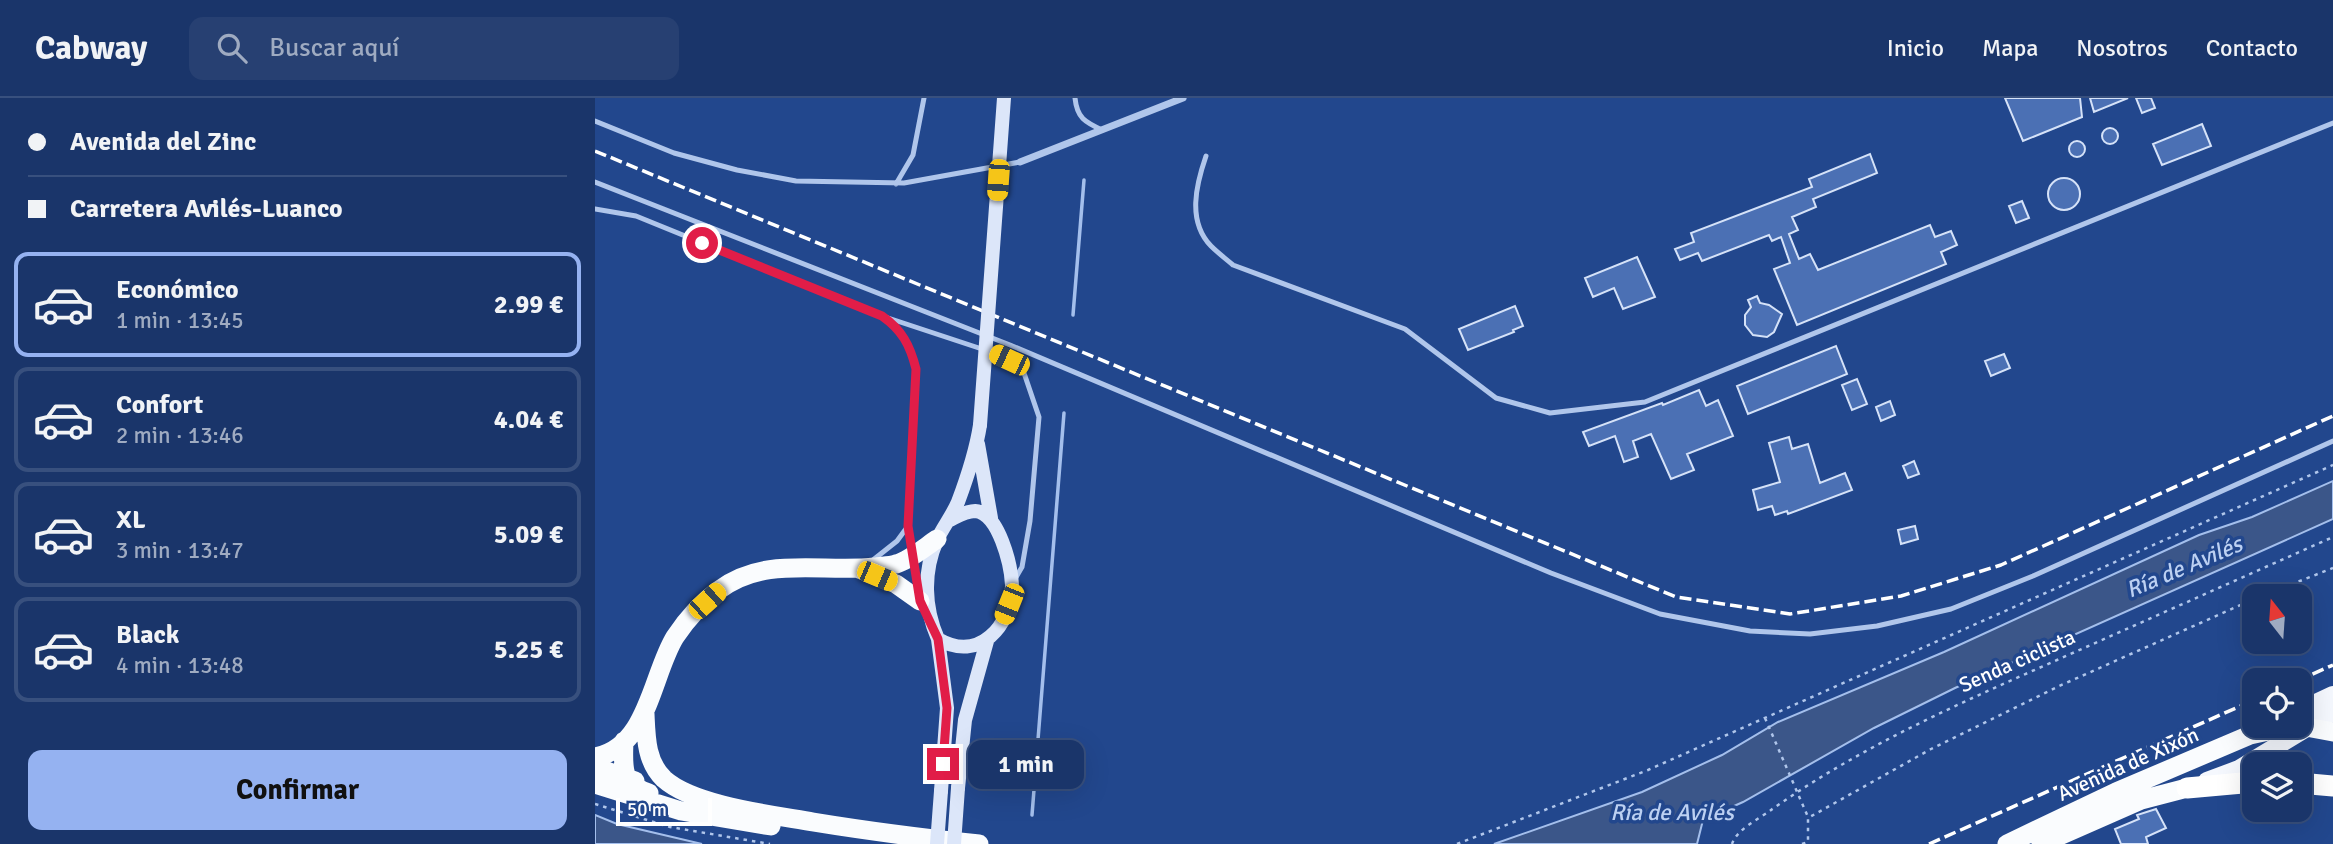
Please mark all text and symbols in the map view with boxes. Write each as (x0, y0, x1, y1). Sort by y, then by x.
search box (189, 17, 679, 80)
text: Cabway (35, 28, 147, 69)
icon: search (213, 29, 251, 67)
text: Buscar aquí (269, 32, 399, 64)
text: Inicio (1887, 33, 1944, 63)
text: Mapa (1982, 33, 2038, 63)
text: Nosotros (2076, 33, 2168, 63)
text: Contacto (2206, 33, 2298, 63)
text: Avenida del Zinc (70, 126, 256, 158)
car (987, 158, 1010, 202)
text: Carretera Avilés-Luanco (70, 193, 343, 225)
route start (686, 227, 718, 259)
icon: car (32, 273, 95, 336)
text: Económico (116, 274, 239, 306)
text: 2.99 € (494, 289, 563, 321)
text: 1 min · 13:45 (116, 306, 244, 335)
car (986, 342, 1033, 378)
icon: car (32, 388, 95, 451)
text: Confort (116, 389, 203, 421)
text: 4.04 € (494, 404, 563, 436)
text: 2 min · 13:46 (116, 421, 244, 450)
icon: car (32, 503, 95, 566)
text: XL (116, 504, 146, 536)
text: 5.09 € (494, 519, 563, 551)
water label: Ría de Avilés (2121, 529, 2248, 605)
text: 3 min · 13:47 (116, 536, 244, 565)
car (854, 558, 901, 594)
car (685, 579, 730, 623)
car (992, 581, 1027, 627)
north arrow (2242, 584, 2312, 654)
map controls (2242, 584, 2312, 822)
icon: car (32, 618, 95, 681)
text: Black (116, 619, 179, 651)
street label: Senda ciclista (1955, 624, 2079, 698)
text: 5.25 € (494, 634, 563, 666)
text: 4 min · 13:48 (116, 651, 244, 680)
button: locate (2242, 668, 2312, 738)
street label: Avenida de Xixón (2053, 721, 2203, 807)
callout: 1 min (967, 740, 1083, 788)
route end (927, 748, 959, 780)
button: Confirmar (28, 750, 567, 830)
text: 1 min (998, 750, 1054, 779)
button: layers (2242, 752, 2312, 822)
scale bar (616, 795, 712, 827)
text: 50 m (627, 798, 667, 822)
water label: Ría de Avilés (1610, 798, 1736, 827)

